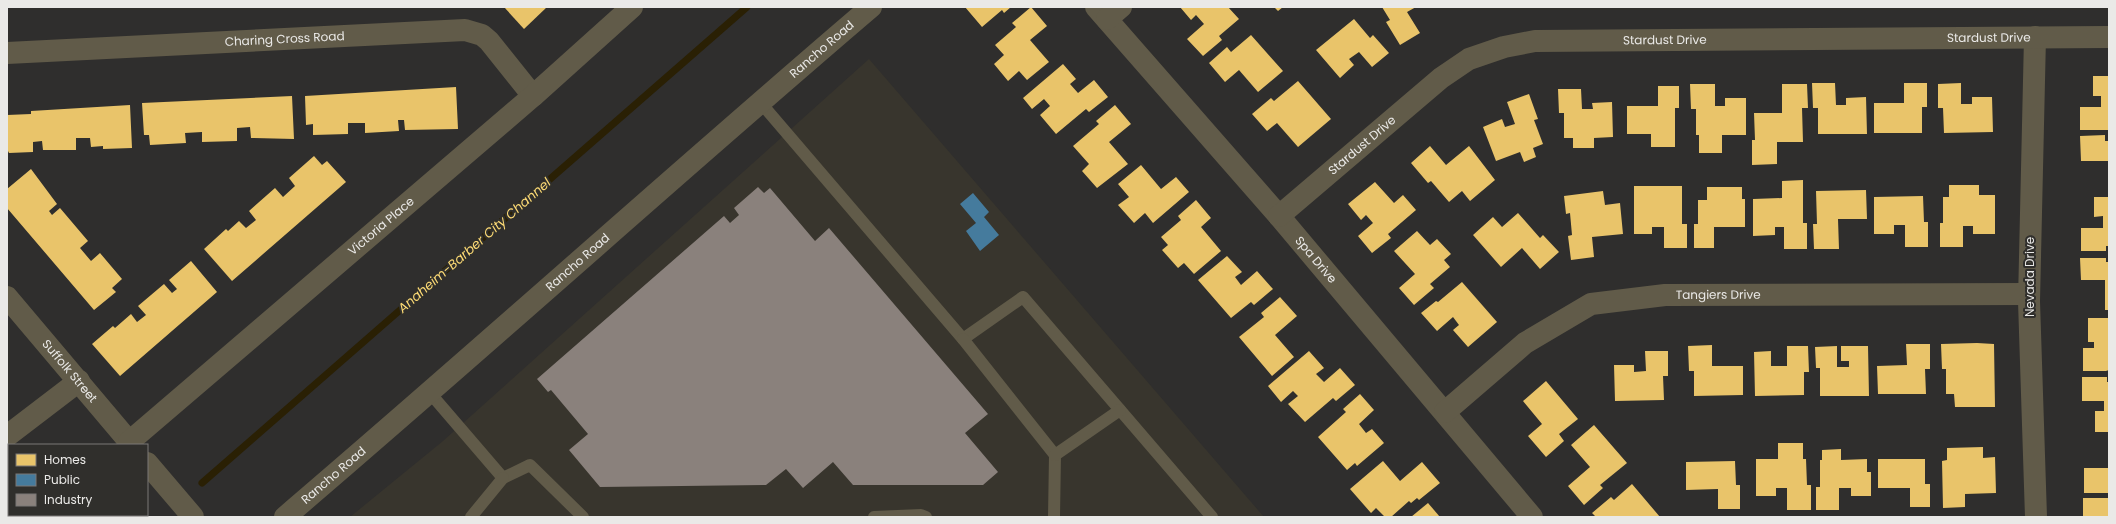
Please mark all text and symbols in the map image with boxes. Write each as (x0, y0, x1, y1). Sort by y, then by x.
street label: Rancho Road (785, 16, 857, 81)
street label: Charing Cross Road (224, 27, 345, 50)
street label: Stardust Drive (1947, 29, 2031, 46)
street label: Stardust Drive (1623, 31, 1707, 48)
street label: Stardust Drive (1324, 111, 1399, 179)
water label: Anaheim-Barber City Channel (393, 173, 556, 318)
street label: Victoria Place (344, 193, 418, 259)
street label: Rancho Road (542, 229, 613, 295)
street label: Spa Drive (1291, 232, 1341, 287)
street label: Nevada Drive (2021, 237, 2038, 317)
street label: Tangiers Drive (1676, 286, 1761, 303)
street label: Suffolk Street (38, 336, 102, 406)
street label: Rancho Road (297, 442, 369, 508)
legend (8, 444, 148, 516)
text: Homes (44, 451, 86, 468)
text: Public (44, 471, 80, 488)
text: Industry (44, 491, 93, 508)

